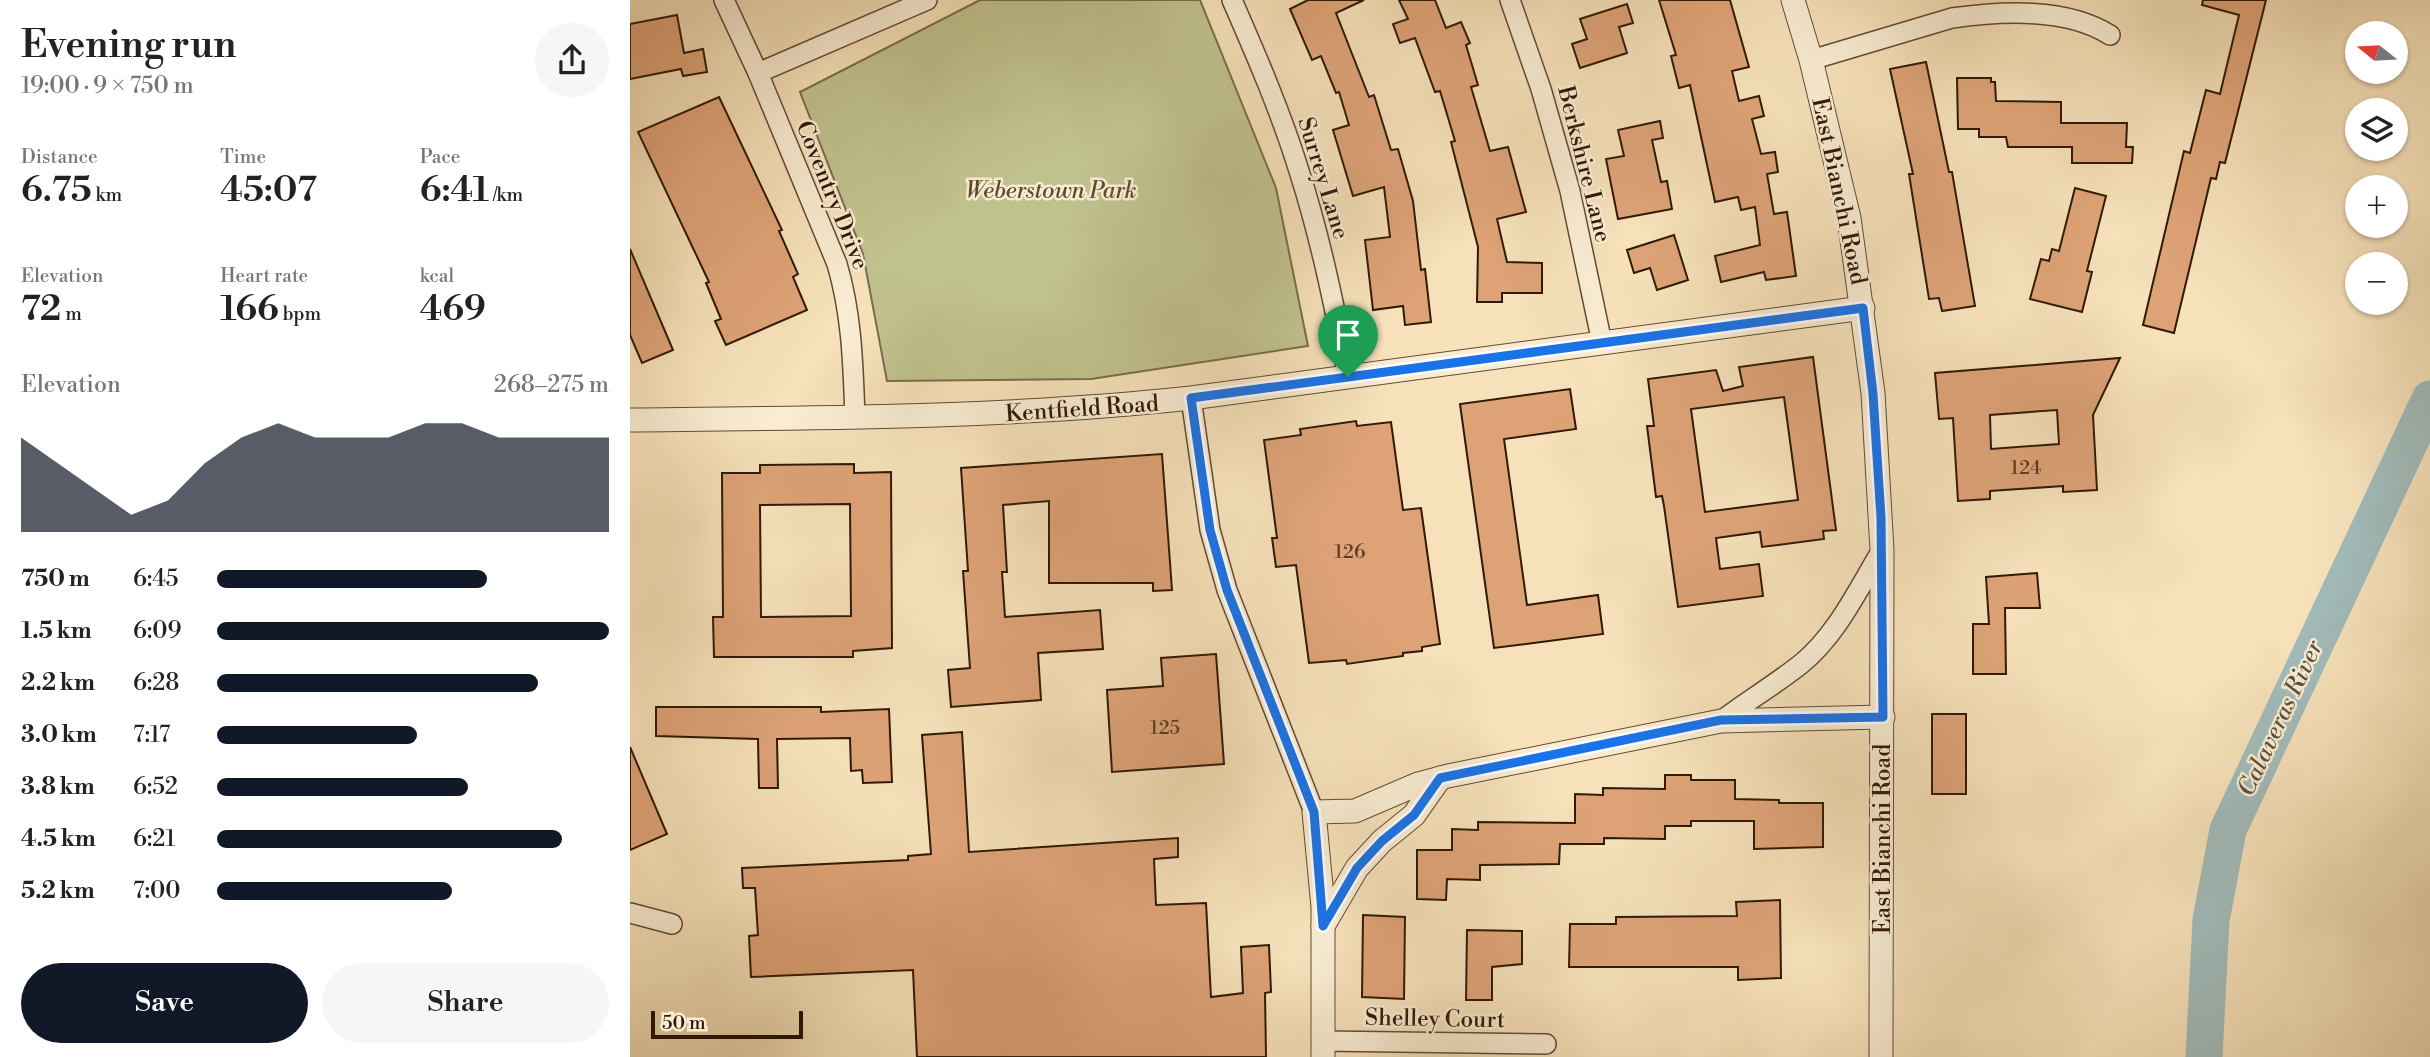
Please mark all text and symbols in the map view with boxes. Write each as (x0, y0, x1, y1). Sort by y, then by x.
north arrow (2345, 21, 2408, 84)
map controls (2345, 21, 2408, 315)
text: Evening run (21, 22, 236, 69)
button: share (535, 23, 609, 97)
text: 19:00 · 9 × 750 m (21, 72, 194, 100)
street label: Berkshire Lane (1551, 82, 1617, 245)
street label: East Bianchi Road (1806, 95, 1873, 287)
button: layers (2345, 98, 2408, 161)
street label: Surrey Lane (1291, 114, 1355, 243)
street label: Coventry Drive (789, 117, 875, 274)
text: Distance (21, 145, 98, 169)
text: Time (220, 145, 266, 169)
text: Pace (420, 145, 460, 169)
text: 6.75 (21, 169, 92, 212)
text: 45:07 (220, 169, 317, 212)
text: 6:41 (420, 169, 489, 212)
button: + (2345, 175, 2408, 238)
park label: Weberstown Park (965, 177, 1137, 205)
text: km (92, 183, 122, 207)
text: /km (489, 183, 523, 207)
button: − (2345, 252, 2408, 315)
text: Elevation (21, 264, 103, 288)
text: Heart rate (220, 264, 308, 288)
text: kcal (420, 264, 454, 288)
text: 72 (21, 288, 61, 331)
text: 166 (220, 288, 279, 331)
text: 469 (420, 288, 486, 331)
text: m (61, 302, 82, 326)
text: bpm (279, 302, 321, 326)
pin (1318, 305, 1378, 377)
icon: arrive (1329, 316, 1367, 354)
text: Elevation (21, 371, 121, 399)
text: 268–275 m (494, 371, 609, 399)
street label: Kentfield Road (1004, 390, 1160, 428)
house number: 124 (2011, 456, 2041, 480)
house number: 126 (1335, 540, 1365, 564)
text: 750 m (21, 565, 90, 593)
text: 6:45 (133, 565, 179, 593)
text: 1.5 km (21, 617, 92, 645)
text: 6:09 (133, 617, 181, 645)
water label: Calaveras River (2232, 635, 2330, 801)
text: 2.2 km (21, 669, 95, 697)
text: 6:28 (133, 669, 179, 697)
house number: 125 (1150, 716, 1180, 740)
text: 3.0 km (21, 721, 97, 749)
text: 7:17 (133, 721, 170, 749)
street label: East Bianchi Road (1869, 744, 1897, 934)
text: 3.8 km (21, 773, 95, 801)
text: 6:52 (133, 773, 178, 801)
text: 4.5 km (21, 825, 96, 853)
text: 6:21 (133, 825, 175, 853)
text: 5.2 km (21, 877, 95, 905)
text: 7:00 (133, 877, 181, 905)
button: Save (21, 963, 308, 1043)
button: Share (322, 963, 609, 1043)
street label: Shelley Court (1365, 1004, 1505, 1034)
scale bar (651, 1008, 803, 1040)
text: 50 m (662, 1011, 706, 1035)

